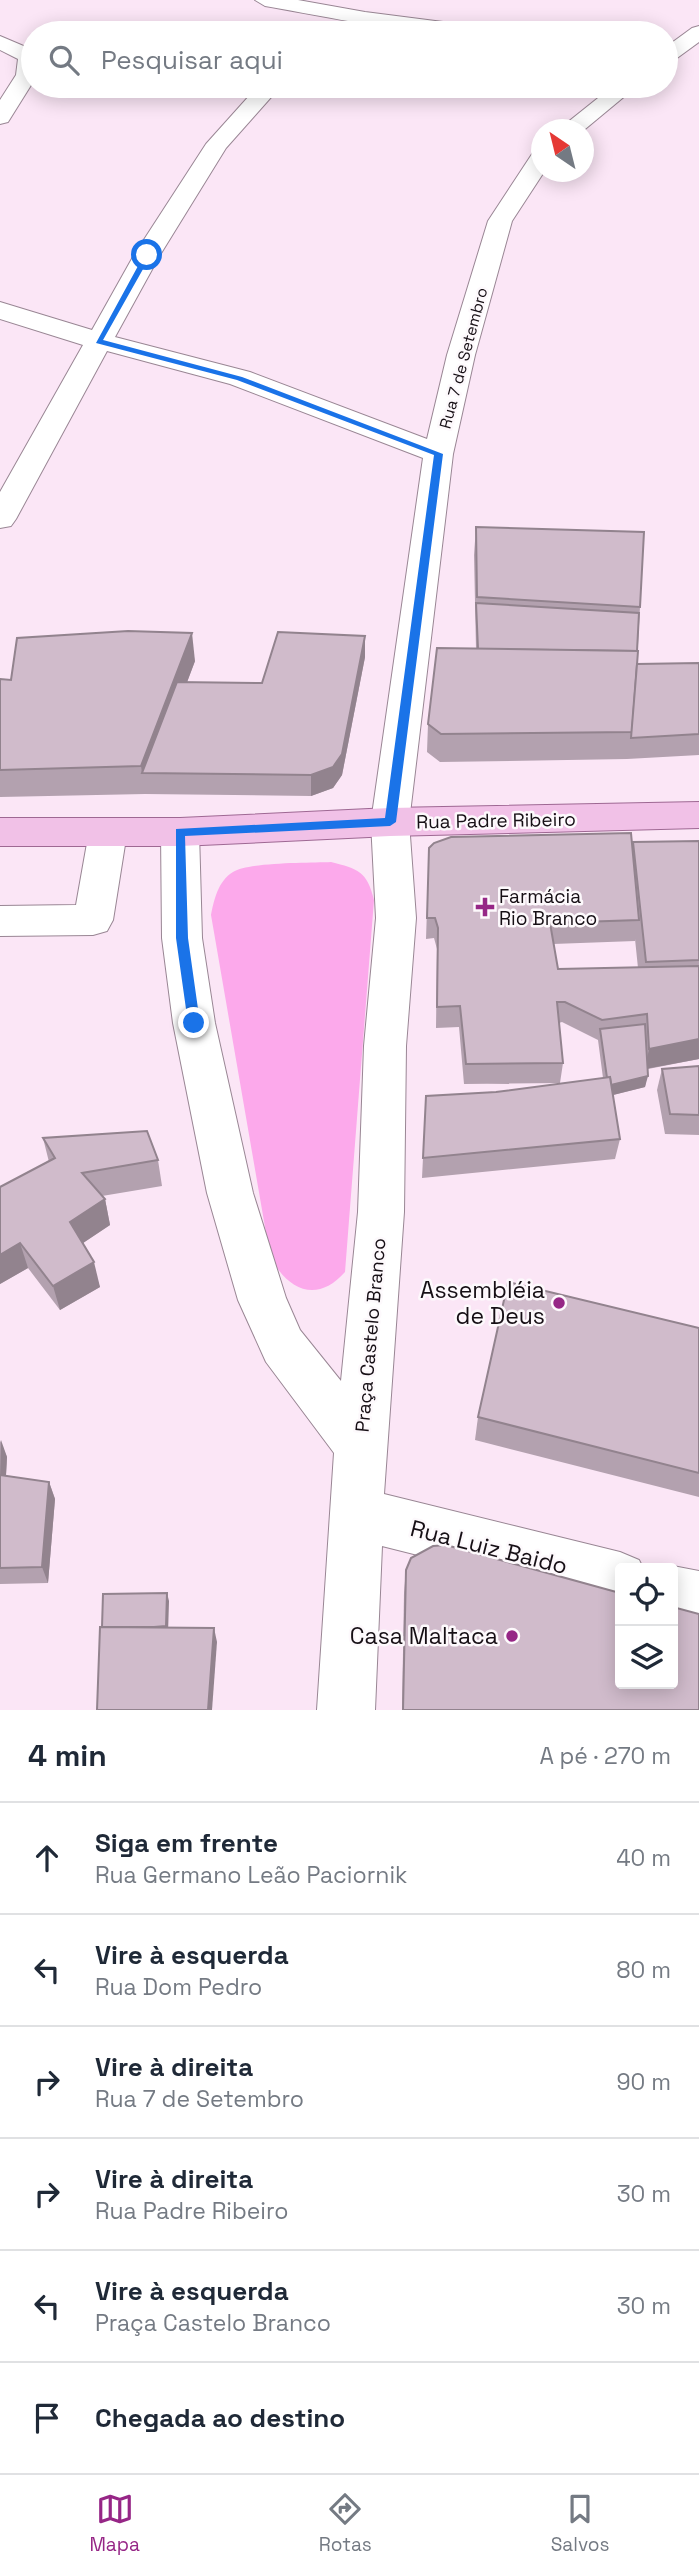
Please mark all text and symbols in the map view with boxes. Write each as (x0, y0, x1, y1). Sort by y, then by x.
search box (21, 21, 678, 98)
icon: search (45, 41, 83, 79)
text: Pesquisar aqui (101, 43, 283, 77)
north arrow (531, 119, 594, 182)
route start (131, 239, 162, 270)
street label: Rua 7 de Setembro (435, 285, 492, 431)
street label: Rua Padre Ribeiro (416, 807, 576, 834)
place label: Farmácia Rio Branco (499, 884, 597, 931)
marker: Farmácia Rio Branco (477, 899, 493, 915)
route end (178, 1007, 209, 1038)
street label: Praça Castelo Branco (350, 1237, 391, 1433)
place label: Assembléia de Deus (420, 1275, 545, 1331)
marker: Assembléia de Deus (551, 1295, 567, 1311)
street label: Rua Luiz Baido (407, 1513, 571, 1581)
map controls (615, 1563, 678, 1689)
button: locate (615, 1563, 678, 1626)
place label: Casa Maltaca (350, 1621, 498, 1651)
button: layers (615, 1626, 678, 1689)
marker: Casa Maltaca (504, 1628, 520, 1644)
text: 4 min (28, 1736, 107, 1775)
text: A pé · 270 m (539, 1741, 671, 1771)
text: Siga em frente (95, 1826, 278, 1860)
icon: ahead (28, 1839, 66, 1877)
text: 40 m (616, 1843, 671, 1873)
text: Rua Germano Leão Paciornik (95, 1860, 407, 1890)
text: Vire à esquerda (95, 1938, 289, 1972)
icon: left (28, 1951, 66, 1989)
text: 80 m (616, 1955, 671, 1985)
text: Rua Dom Pedro (95, 1972, 262, 2002)
text: Vire à direita (95, 2050, 253, 2084)
icon: right (28, 2063, 66, 2101)
text: 90 m (616, 2067, 671, 2097)
text: Rua 7 de Setembro (95, 2084, 304, 2114)
text: Vire à direita (95, 2162, 253, 2196)
icon: right (28, 2175, 66, 2213)
text: 30 m (617, 2179, 671, 2209)
text: Rua Padre Ribeiro (95, 2196, 288, 2226)
text: Vire à esquerda (95, 2274, 289, 2308)
icon: left (28, 2287, 66, 2325)
text: 30 m (617, 2291, 671, 2321)
text: Praça Castelo Branco (95, 2308, 331, 2338)
icon: arrive (28, 2399, 66, 2437)
text: Chegada ao destino (95, 2401, 345, 2435)
tab: Mapa (89, 2490, 140, 2557)
tab: Rotas (319, 2490, 372, 2557)
tab: Salvos (551, 2490, 610, 2557)

